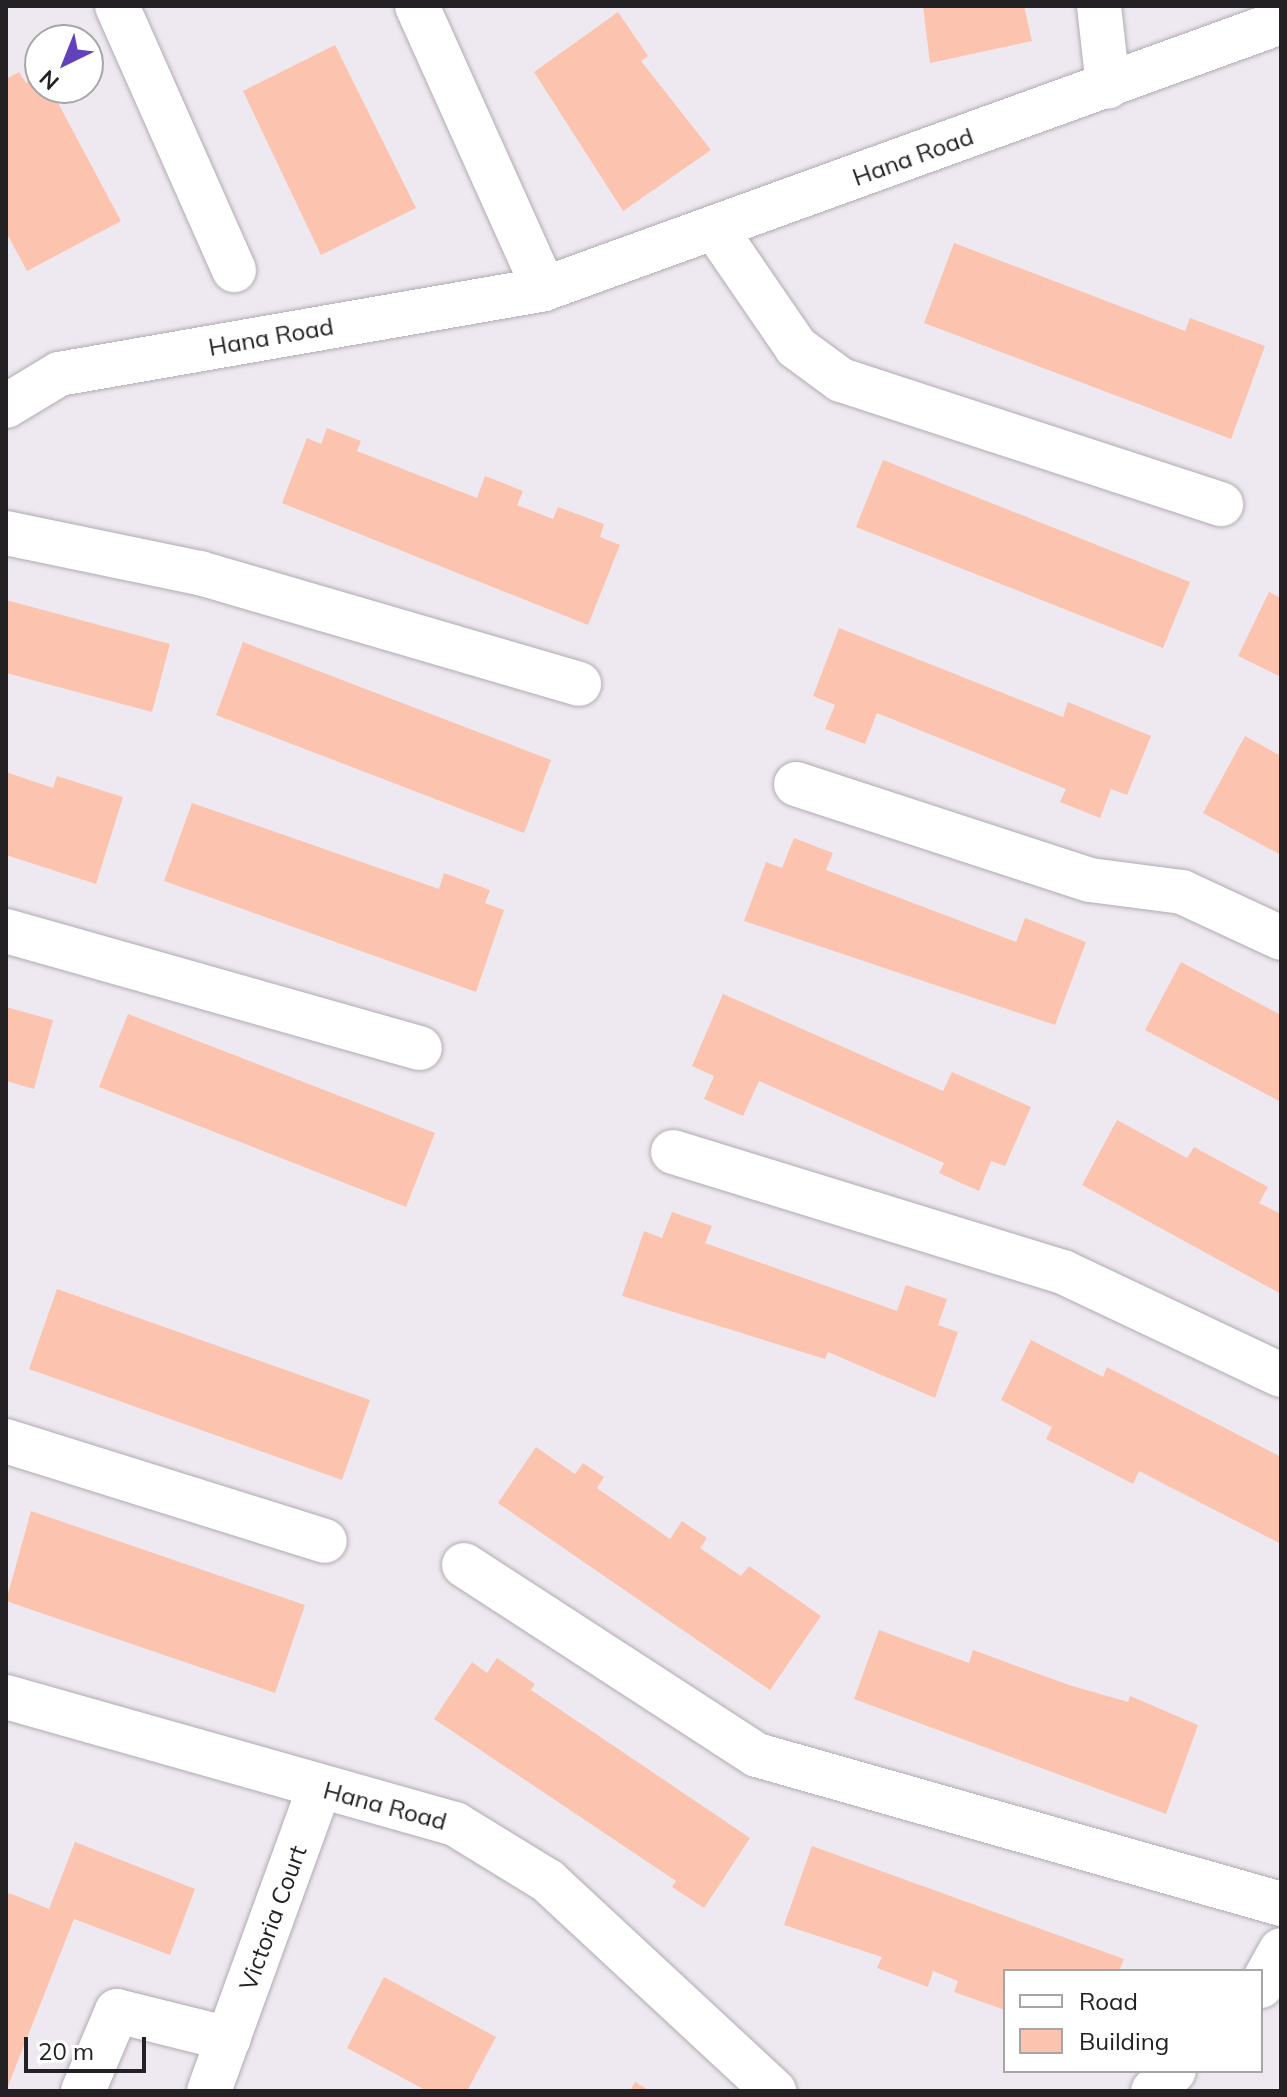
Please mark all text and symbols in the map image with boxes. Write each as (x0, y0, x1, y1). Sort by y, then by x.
north arrow (24, 24, 104, 104)
text: N (33, 64, 65, 96)
street label: Hana Road (849, 122, 977, 192)
street label: Hana Road (206, 312, 336, 362)
street label: Hana Road (320, 1776, 450, 1836)
street label: Victoria Court (233, 1842, 313, 1994)
legend (1003, 1969, 1263, 2073)
text: Road (1079, 1986, 1138, 2016)
scale bar (28, 2021, 150, 2071)
text: Building (1079, 2026, 1169, 2056)
text: 20 m (38, 2036, 94, 2066)

